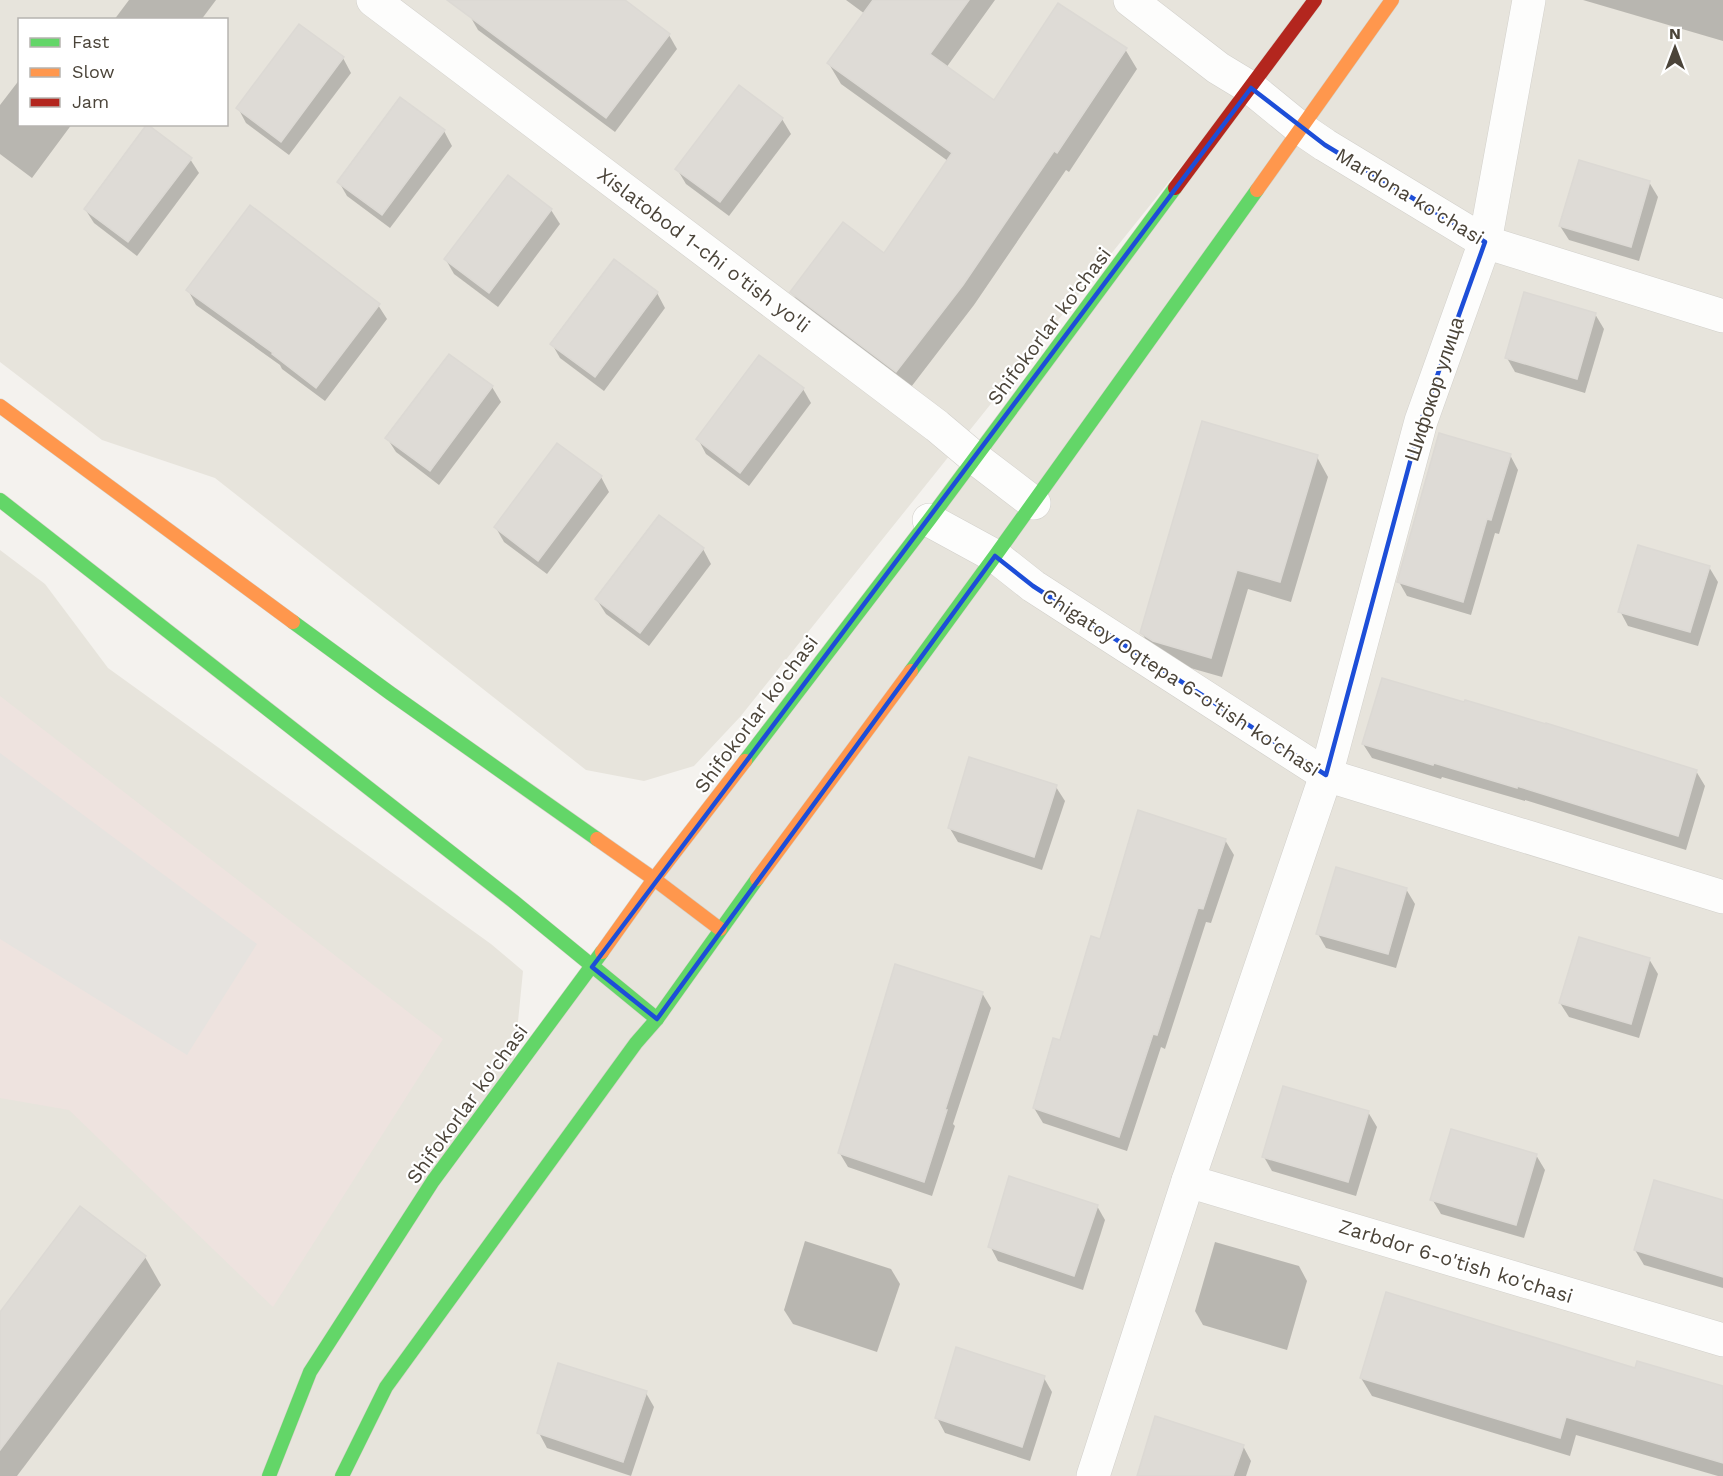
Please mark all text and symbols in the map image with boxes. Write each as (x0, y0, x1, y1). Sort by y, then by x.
legend (18, 18, 228, 126)
north arrow (1645, 18, 1705, 78)
text: N (1669, 24, 1681, 43)
text: Fast (72, 31, 110, 52)
text: Slow (72, 61, 115, 82)
text: Jam (72, 91, 109, 112)
street label: Mardona ko'chasi (1332, 142, 1488, 250)
street label: Xislatobod 1-chi o'tish yo'li (593, 162, 815, 338)
street label: Shifokorlar ko'chasi (982, 243, 1116, 409)
street label: Шифокор улица (1399, 313, 1469, 464)
street label: Chigatoy Oqtepa 6-o'tish ko'chasi (1037, 583, 1325, 781)
street label: Shifokorlar ko'chasi (689, 631, 823, 797)
street label: Shifokorlar ko'chasi (401, 1020, 533, 1188)
street label: Zarbdor 6-o'tish ko'chasi (1336, 1214, 1576, 1308)

